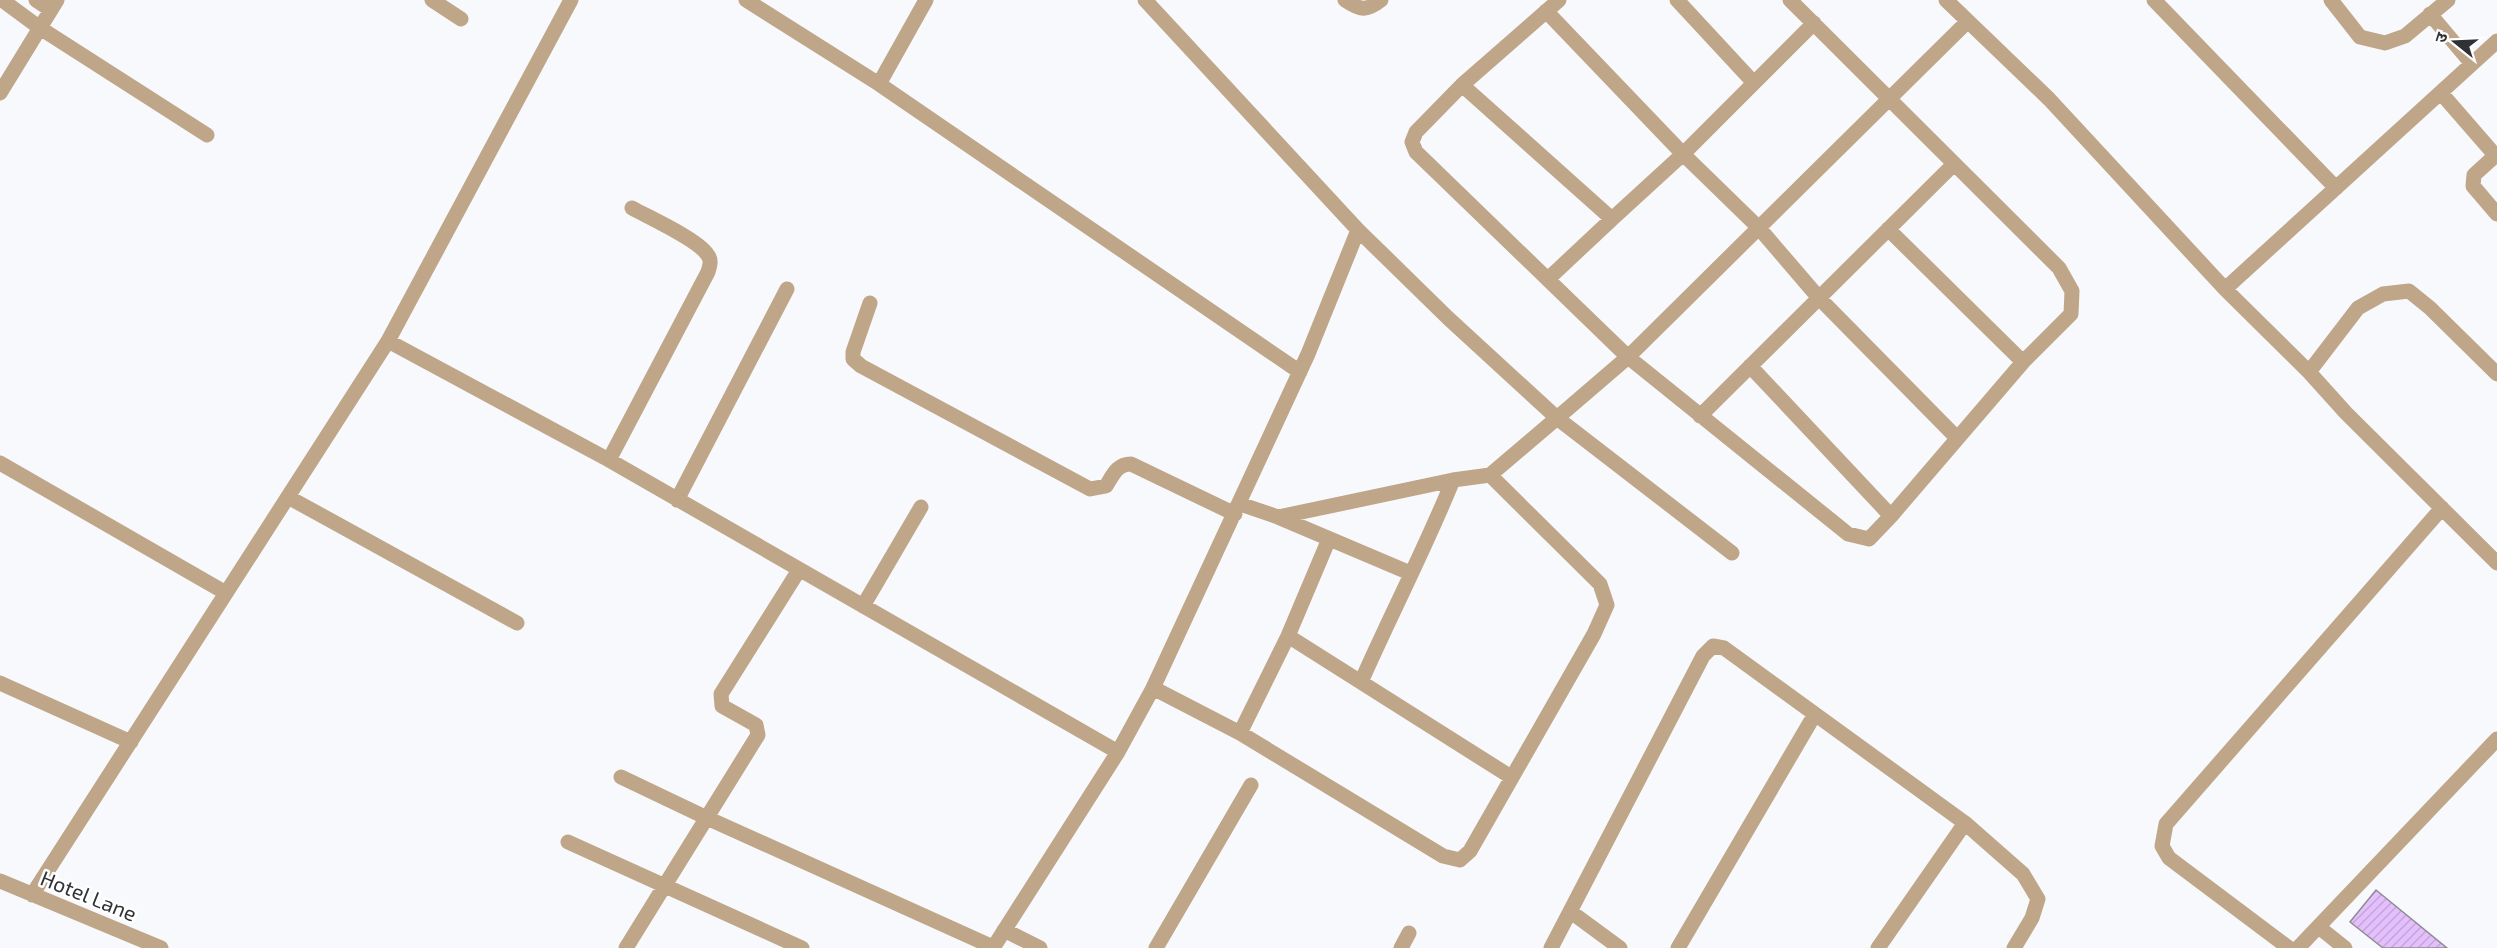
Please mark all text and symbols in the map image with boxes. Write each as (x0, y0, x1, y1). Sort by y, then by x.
north arrow (2425, 12, 2485, 72)
text: उ (2430, 29, 2451, 45)
street label: Hotel Lane (37, 864, 141, 926)

